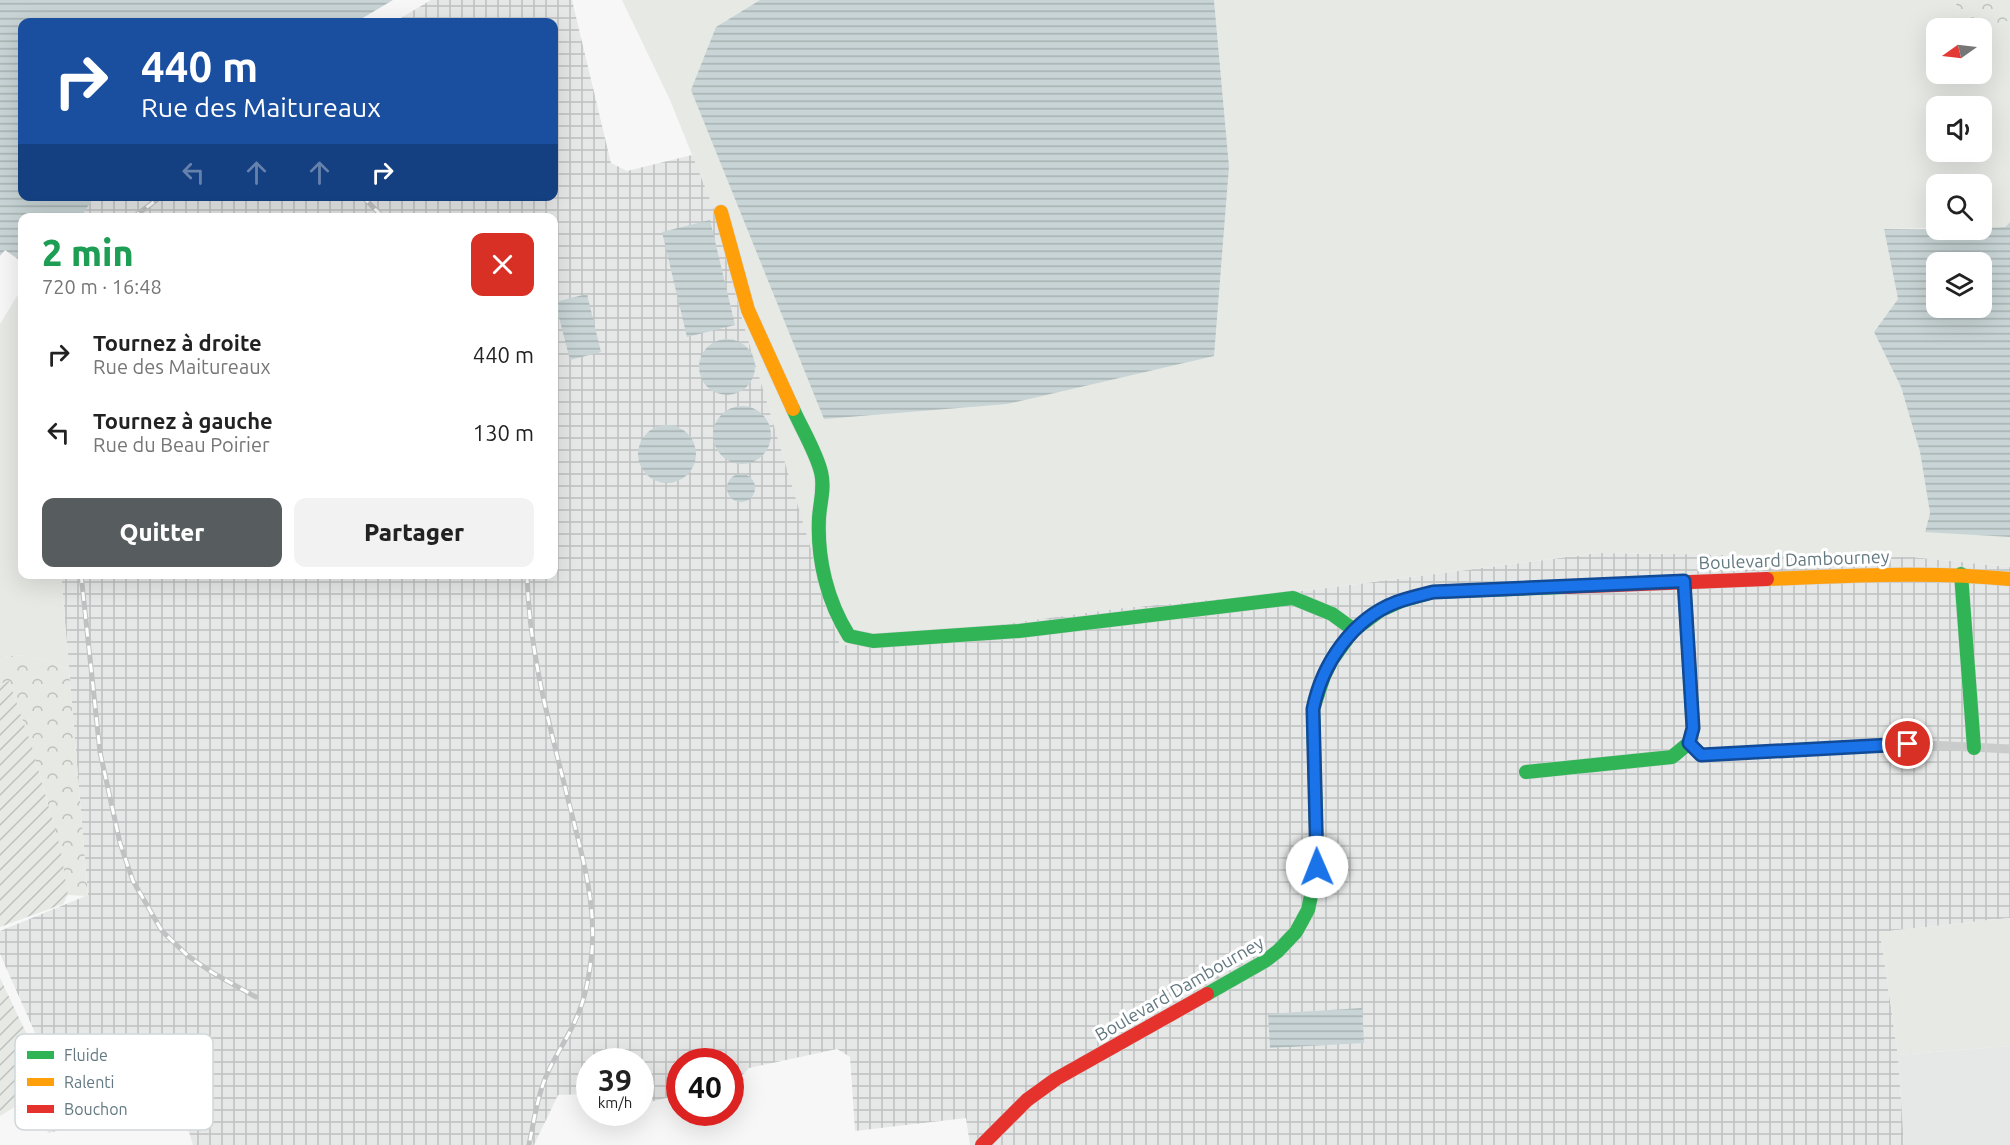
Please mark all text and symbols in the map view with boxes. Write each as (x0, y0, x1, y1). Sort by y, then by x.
north arrow (1926, 18, 1992, 84)
map controls (1926, 18, 1992, 318)
icon: right (42, 42, 120, 120)
text: 440 m (141, 43, 258, 90)
text: Rue des Maitureaux (141, 92, 381, 122)
button: sound (1926, 96, 1992, 162)
icon: left (177, 156, 210, 189)
icon: ahead (240, 156, 273, 189)
icon: ahead (303, 156, 336, 189)
icon: right (366, 156, 399, 189)
button: search (1926, 174, 1992, 240)
text: 2 min (42, 232, 134, 273)
button: close (471, 233, 534, 296)
button: layers (1926, 252, 1992, 318)
text: 720 m · 16:48 (42, 275, 162, 298)
text: Tournez à droite (93, 330, 262, 355)
icon: right (42, 338, 75, 371)
text: 440 m (473, 342, 534, 367)
text: Rue des Maitureaux (93, 355, 271, 378)
text: Tournez à gauche (93, 408, 273, 433)
icon: left (42, 416, 75, 449)
text: 130 m (473, 420, 534, 445)
text: Rue du Beau Poirier (93, 433, 270, 456)
button: Quitter (42, 498, 282, 567)
button: Partager (294, 498, 534, 567)
street label: Boulevard Dambourney (1698, 546, 1890, 572)
pin (1882, 718, 1933, 769)
icon: arrive (1891, 727, 1924, 760)
position arrow (1285, 835, 1349, 899)
street label: Boulevard Dambourney (1091, 931, 1267, 1044)
legend (15, 1034, 213, 1130)
text: Fluide (64, 1046, 108, 1064)
speed limit sign: 40 (666, 1048, 744, 1126)
text: 39 (598, 1063, 632, 1097)
text: Ralenti (64, 1073, 115, 1091)
text: km/h (598, 1094, 632, 1111)
text: Bouchon (64, 1100, 128, 1118)

